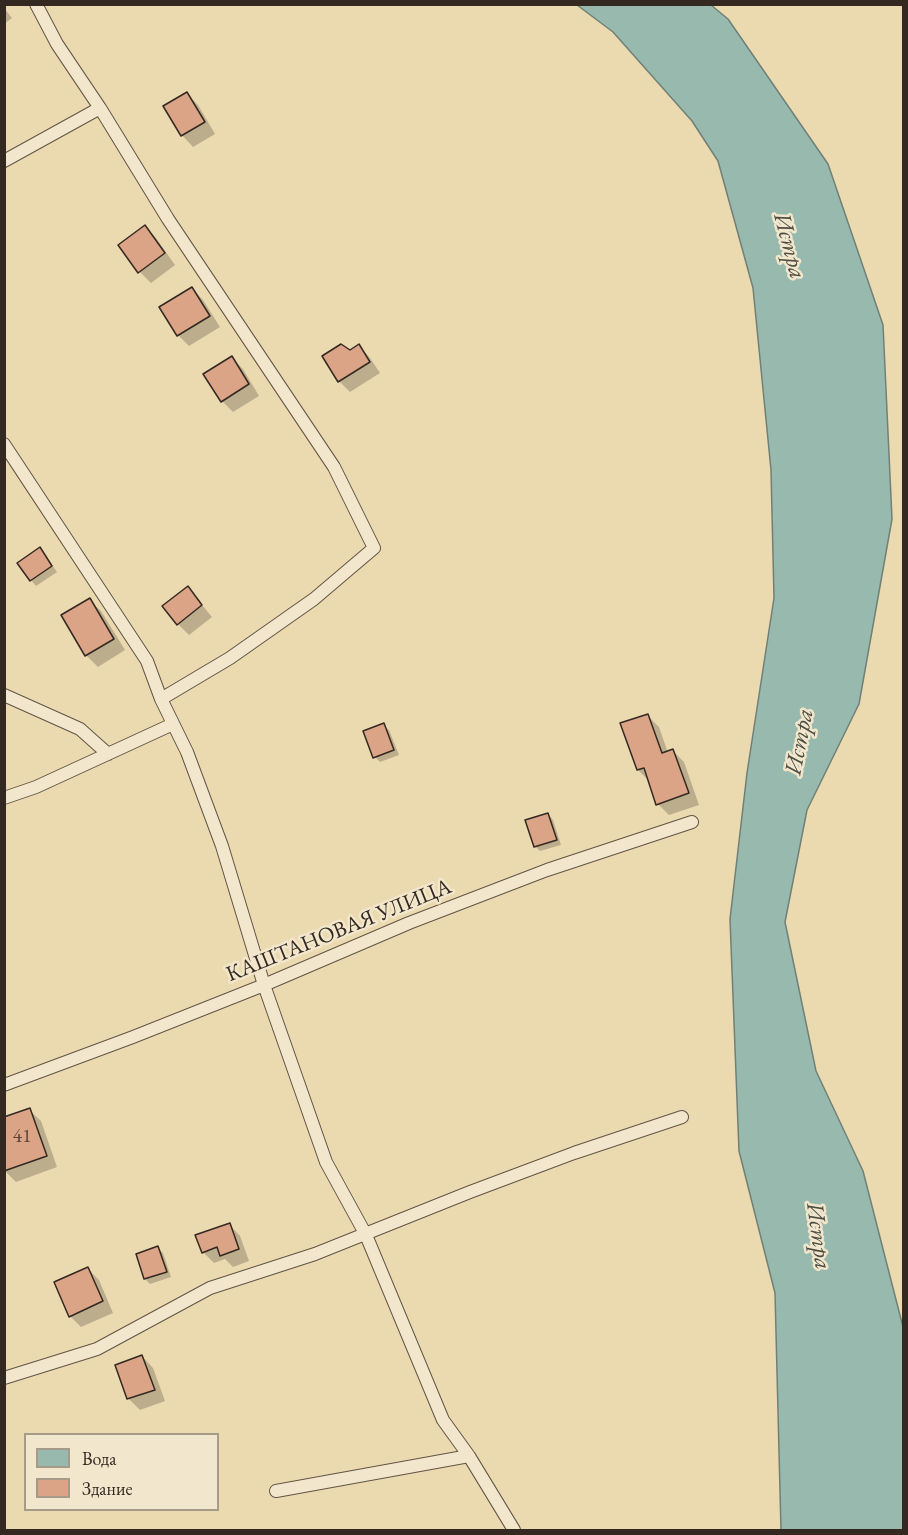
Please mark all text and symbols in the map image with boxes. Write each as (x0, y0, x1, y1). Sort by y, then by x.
water label: Истра (766, 210, 812, 282)
water label: Истра (779, 706, 821, 778)
street label: КАШТАНОВАЯ УЛИЦА (223, 874, 455, 988)
house number: 41 (12, 1125, 32, 1149)
water label: Истра (799, 1201, 837, 1271)
legend (24, 1433, 219, 1511)
text: Вода (82, 1447, 116, 1470)
text: Здание (82, 1477, 132, 1500)

